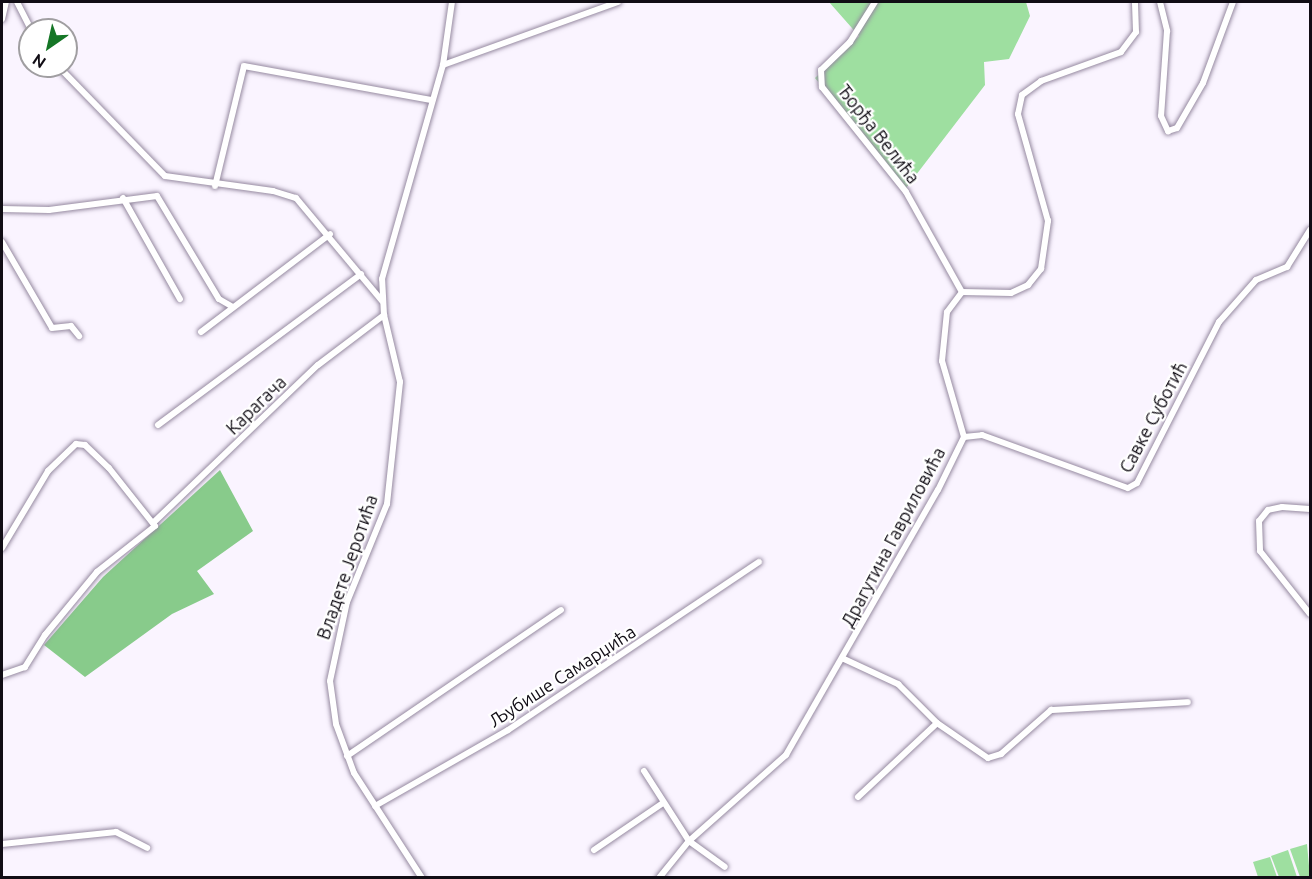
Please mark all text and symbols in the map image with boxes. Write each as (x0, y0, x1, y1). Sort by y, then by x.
north arrow (18, 18, 78, 78)
text: N (29, 50, 49, 72)
street label: Ђорђа Велића (834, 80, 924, 188)
street label: Савке Суботић (1115, 358, 1191, 476)
street label: Карагача (221, 371, 291, 439)
street label: Драгутина Гавриловића (836, 443, 950, 631)
street label: Владете Јеротића (312, 492, 382, 642)
street label: Љубише Самарџића (485, 620, 639, 732)

